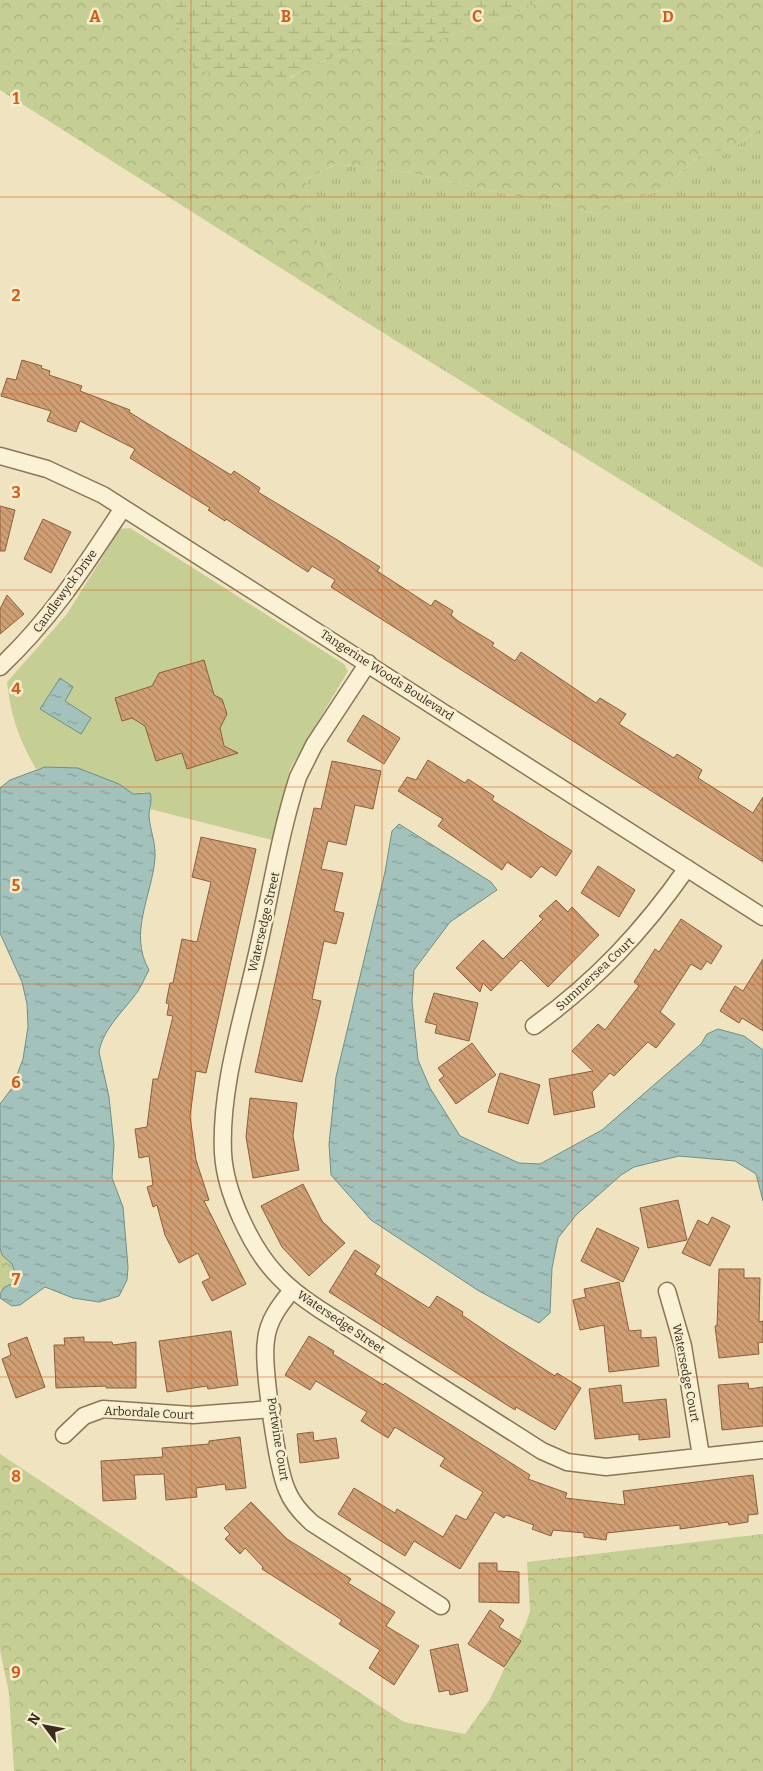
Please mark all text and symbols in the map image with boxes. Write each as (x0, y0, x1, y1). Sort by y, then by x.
text: A (89, 7, 101, 26)
text: B (281, 7, 291, 26)
text: C (472, 7, 482, 26)
text: D (662, 7, 674, 26)
text: 1 (13, 89, 20, 108)
text: 2 (11, 286, 21, 305)
text: 3 (11, 483, 21, 502)
street label: Candlewyck Drive (30, 547, 100, 635)
street label: Tangerine Woods Boulevard (318, 627, 456, 723)
text: 4 (11, 679, 21, 698)
street label: Watersedge Street (246, 870, 283, 974)
text: 5 (12, 876, 21, 895)
street label: Summersea Court (553, 934, 637, 1014)
text: 6 (11, 1073, 21, 1092)
text: 7 (12, 1270, 21, 1289)
street label: Watersedge Street (295, 1288, 388, 1357)
street label: Watersedge Court (670, 1323, 703, 1424)
street label: Portwine Court (264, 1396, 292, 1482)
street label: Arbordale Court (104, 1404, 195, 1422)
text: 8 (11, 1467, 21, 1486)
text: 9 (11, 1663, 21, 1682)
north arrow (20, 1701, 70, 1751)
text: N (24, 1710, 45, 1728)

